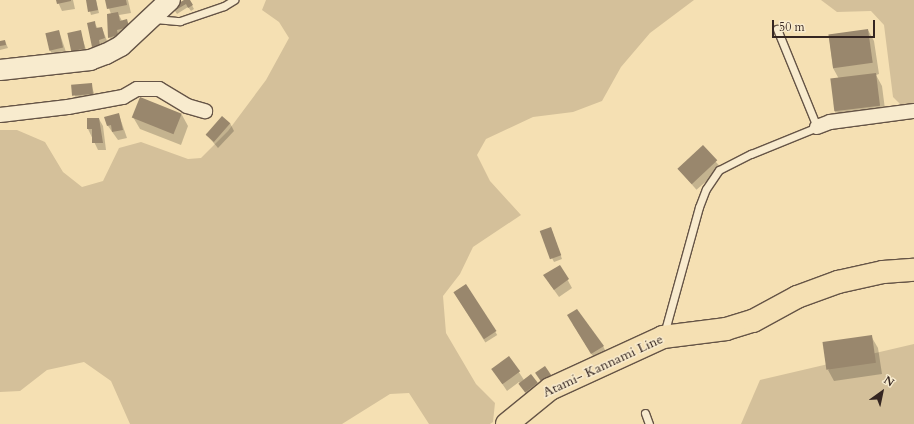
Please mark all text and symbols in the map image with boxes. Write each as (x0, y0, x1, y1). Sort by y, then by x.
scale bar (774, 12, 877, 38)
text: 50 m (779, 19, 805, 35)
street label: Atami- Kannami Line (540, 331, 666, 401)
north arrow (862, 372, 902, 412)
text: N (881, 373, 897, 390)

